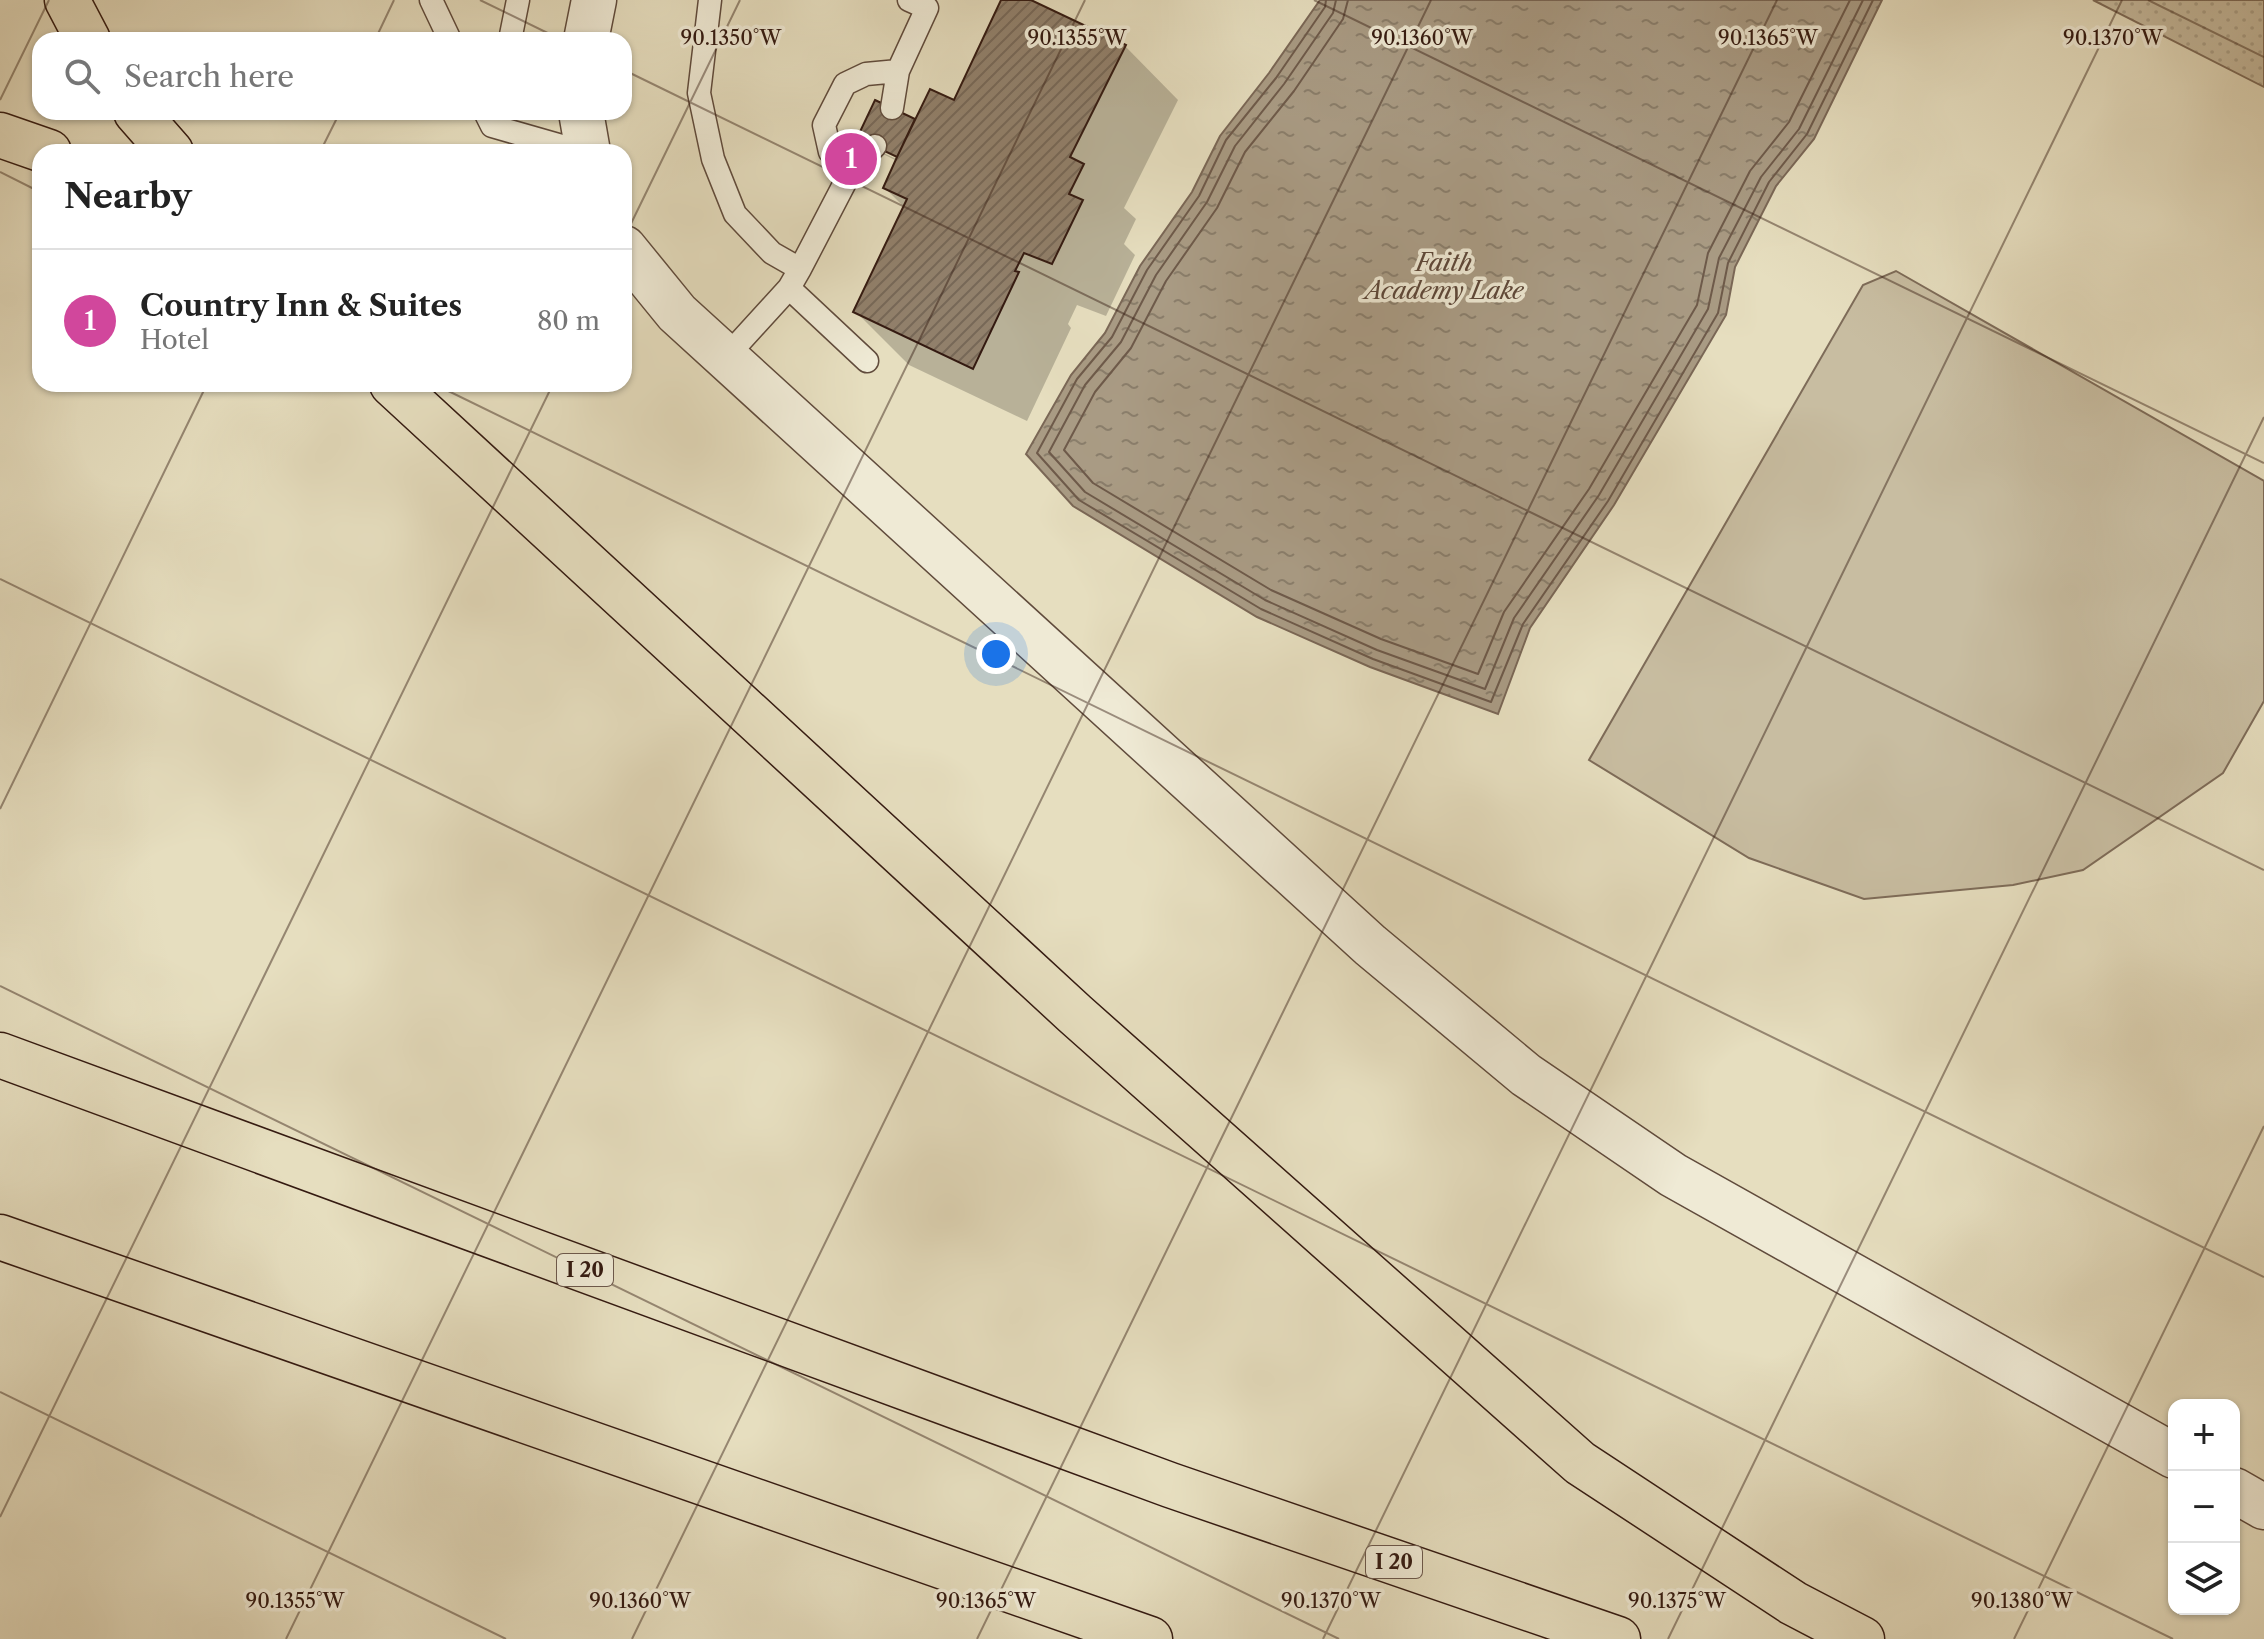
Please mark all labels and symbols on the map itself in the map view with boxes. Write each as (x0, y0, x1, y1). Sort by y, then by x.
text: 90.1350°W (681, 26, 783, 50)
text: 90.1355°W (1028, 26, 1128, 50)
text: 90.1360°W (1371, 26, 1474, 50)
text: 90.1365°W (1718, 26, 1819, 50)
text: 90.1370°W (2063, 26, 2164, 50)
pin: 1 (825, 129, 877, 189)
water label: Faith Academy Lake (1360, 248, 1525, 305)
your location (976, 634, 1016, 674)
road number: I 20 (557, 1254, 613, 1286)
road number: I 20 (1366, 1546, 1422, 1578)
text: 90.1355°W (246, 1589, 346, 1613)
text: 90.1360°W (589, 1589, 692, 1613)
text: 90.1365°W (936, 1589, 1037, 1613)
text: 90.1370°W (1281, 1589, 1382, 1613)
text: 90.1375°W (1628, 1589, 1727, 1613)
text: 90.1380°W (1971, 1589, 2074, 1613)

